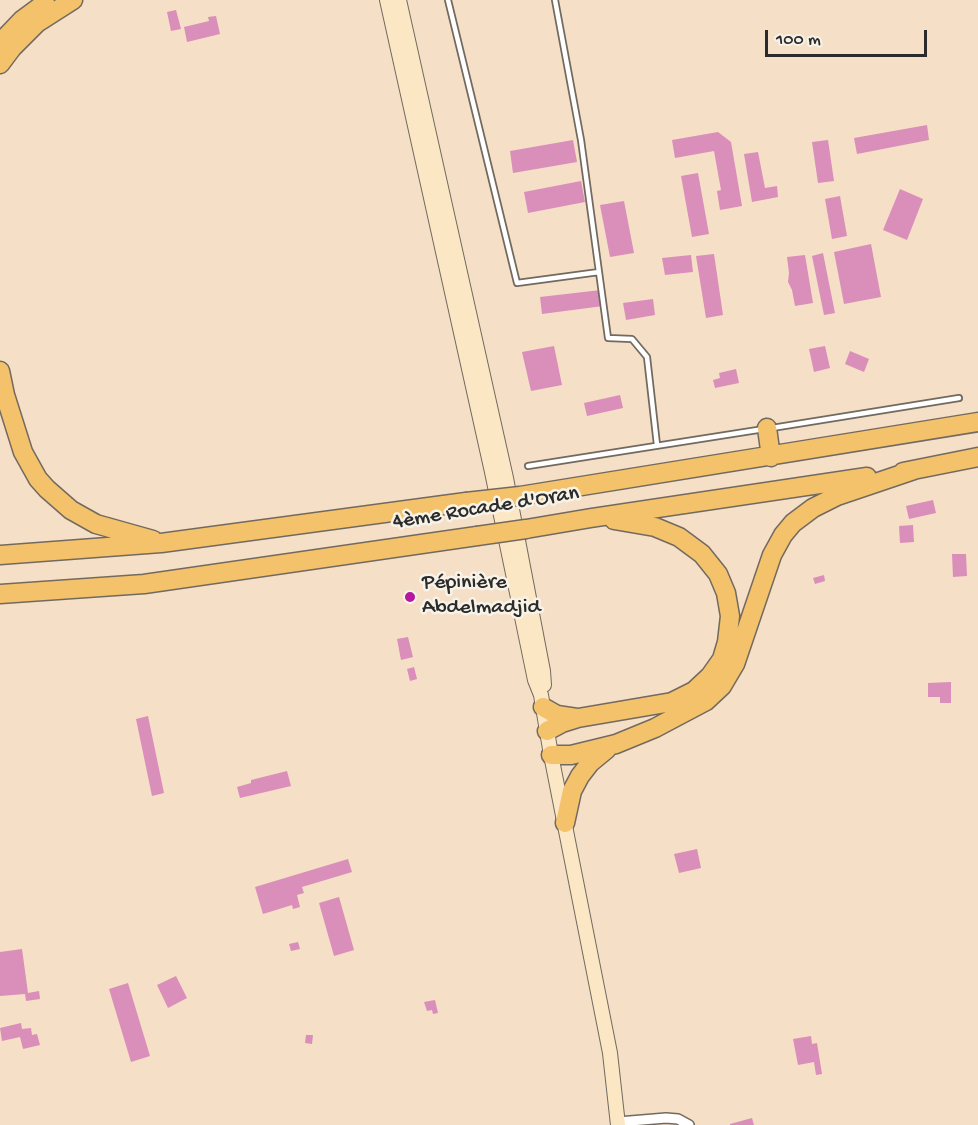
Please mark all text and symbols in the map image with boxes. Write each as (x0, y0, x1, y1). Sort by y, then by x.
scale bar (768, 18, 930, 56)
text: 100 m (776, 30, 821, 51)
street label: 4ème Rocade d'Oran (391, 481, 581, 537)
place label: Pépinière Abdelmadjid (422, 571, 540, 622)
marker: Pépinière Abdelmadjid (403, 590, 417, 604)

